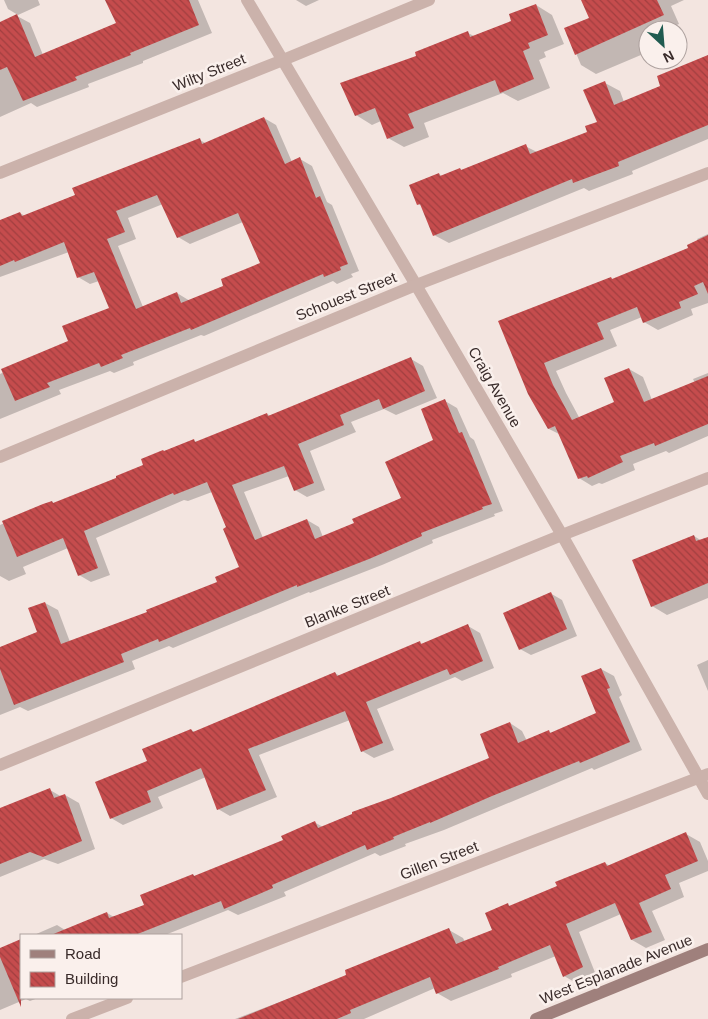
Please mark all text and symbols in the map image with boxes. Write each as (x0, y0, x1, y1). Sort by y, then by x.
north arrow (638, 20, 688, 70)
text: N (661, 47, 677, 66)
street label: Wilty Street (170, 49, 248, 94)
street label: Schouest Street (293, 268, 399, 324)
street label: Craig Avenue (465, 344, 525, 430)
street label: Blanke Street (302, 581, 393, 631)
street label: Gillen Street (397, 837, 481, 883)
street label: West Esplanade Avenue (537, 931, 695, 1007)
legend (20, 934, 182, 999)
text: Road (65, 945, 101, 962)
text: Building (65, 970, 118, 987)

